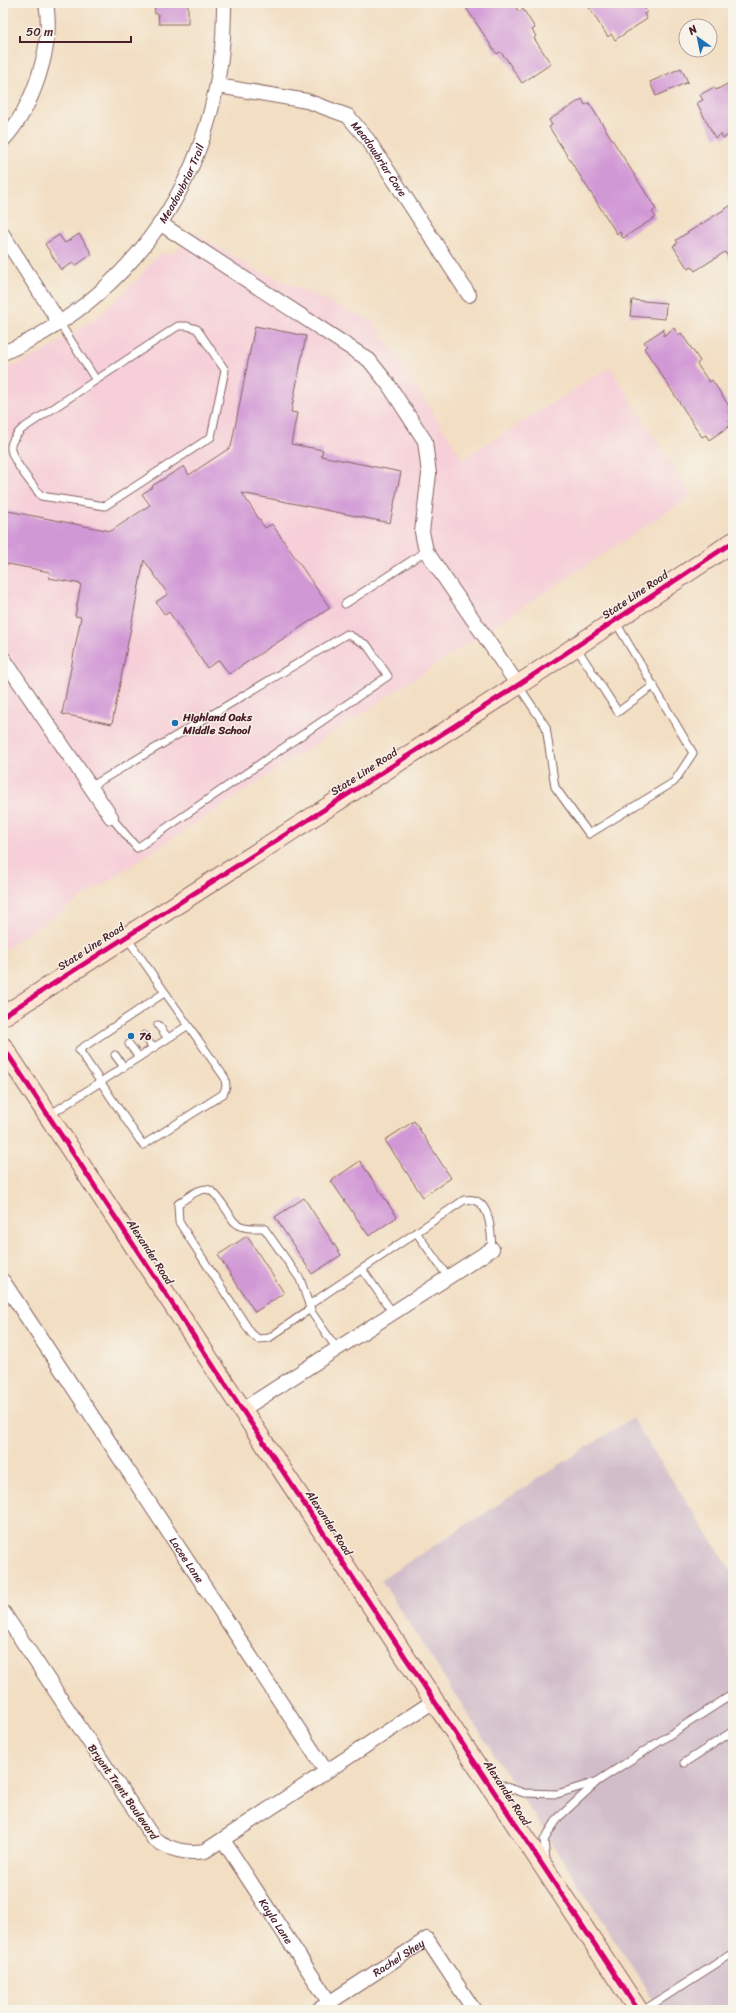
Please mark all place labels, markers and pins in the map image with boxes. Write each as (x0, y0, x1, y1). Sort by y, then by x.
place label: Highland Oaks Middle School (182, 708, 253, 740)
marker: Highland Oaks Middle School (170, 718, 180, 728)
place label: 76 (139, 1027, 152, 1046)
marker: 76 (126, 1031, 136, 1041)

